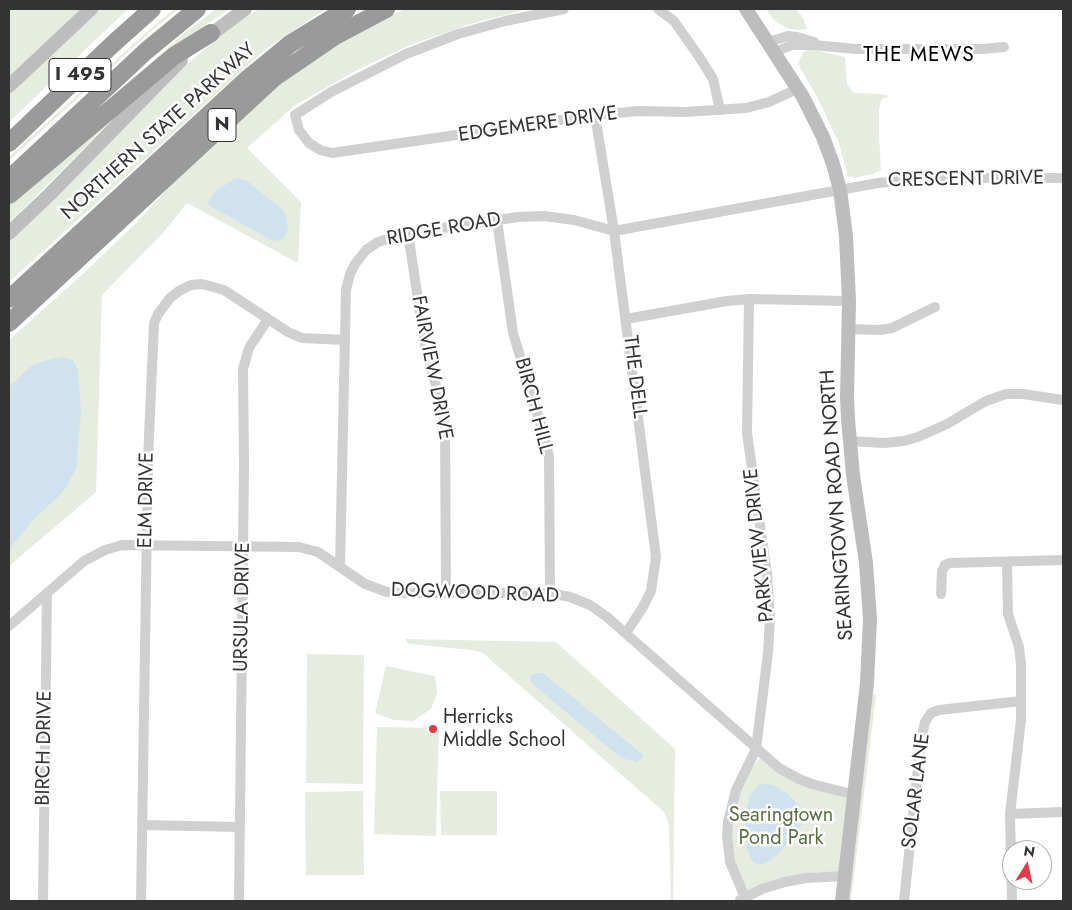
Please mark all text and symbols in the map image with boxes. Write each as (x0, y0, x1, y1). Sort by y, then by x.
street label: NORTHERN STATE PARKWAY (57, 38, 261, 226)
district label: THE MEWS (862, 43, 976, 69)
road number: I 495 (49, 58, 111, 92)
street label: EDGEMERE DRIVE (457, 102, 619, 148)
road number: N (208, 108, 236, 142)
street label: CRESCENT DRIVE (888, 167, 1044, 193)
street label: RIDGE ROAD (385, 208, 503, 252)
street label: FAIRVIEW DRIVE (405, 294, 457, 442)
street label: THE DELL (617, 334, 651, 420)
street label: BIRCH HILL (509, 355, 557, 457)
street label: SEARINGTOWN ROAD NORTH (817, 369, 859, 641)
street label: ELM DRIVE (134, 452, 160, 548)
street label: PARKVIEW DRIVE (740, 467, 780, 623)
street label: URSULA DRIVE (230, 542, 256, 672)
street label: DOGWOOD ROAD (391, 579, 559, 609)
street label: BIRCH DRIVE (32, 690, 58, 806)
place label: Herricks Middle School (443, 706, 566, 753)
marker: Herricks Middle School (427, 723, 439, 735)
street label: SOLAR LANE (898, 732, 936, 850)
park label: Searingtown Pond Park (729, 804, 833, 851)
north arrow (1002, 840, 1052, 890)
text: N (1022, 840, 1037, 862)

